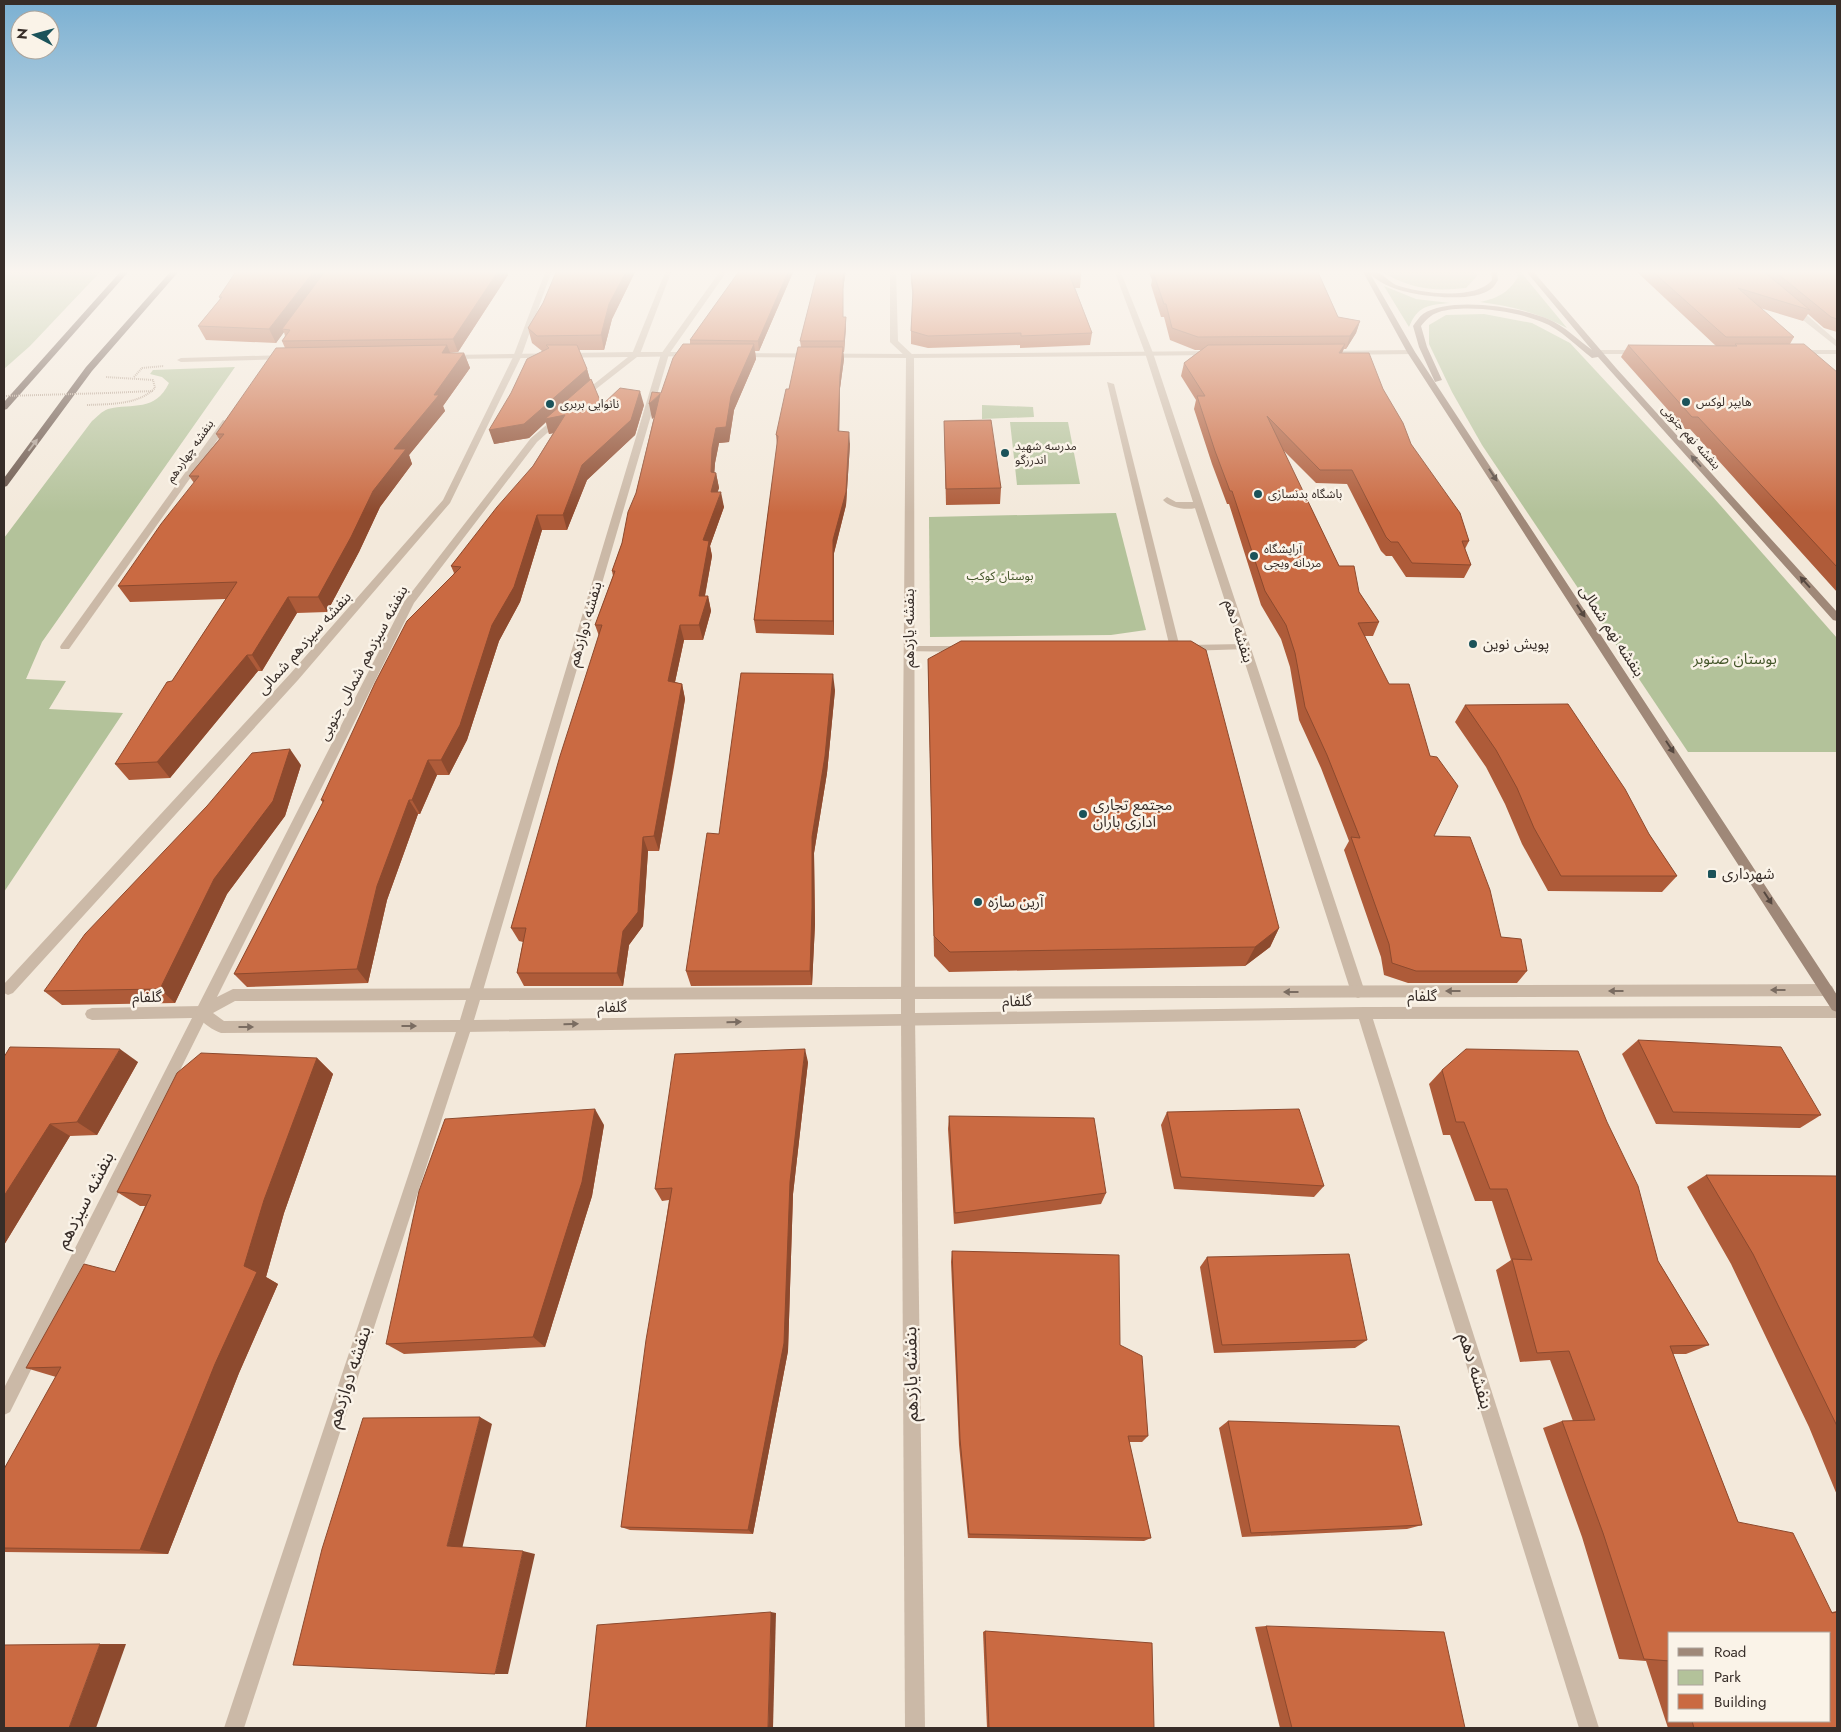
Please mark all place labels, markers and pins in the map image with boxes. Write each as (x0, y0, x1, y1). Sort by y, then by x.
place label: هایپر لوکس (1696, 393, 1752, 411)
place label: نانوایی بربری (560, 395, 619, 413)
marker: هایپر لوکس (1680, 396, 1692, 408)
marker: نانوایی بربری (544, 398, 556, 410)
place label: مدرسه شهید اندرزگو (1015, 437, 1077, 469)
marker: مدرسه شهید اندرزگو (999, 447, 1011, 459)
place label: باشگاه بدنسازی (1268, 485, 1342, 503)
marker: باشگاه بدنسازی (1252, 488, 1264, 500)
place label: آرایشگاه مردانه ویجی (1264, 540, 1321, 572)
marker: آرایشگاه مردانه ویجی (1248, 550, 1260, 562)
place label: پویش نوین (1483, 633, 1549, 655)
marker: پویش نوین (1467, 638, 1479, 650)
place label: مجتمع تجاری اداری باران (1093, 794, 1172, 833)
marker: مجتمع تجاری اداری باران (1077, 808, 1089, 820)
place label: شهرداری (1722, 863, 1775, 885)
marker: شهرداری (1706, 868, 1718, 880)
place label: آرین سازه (988, 891, 1044, 913)
marker: آرین سازه (972, 896, 984, 908)

